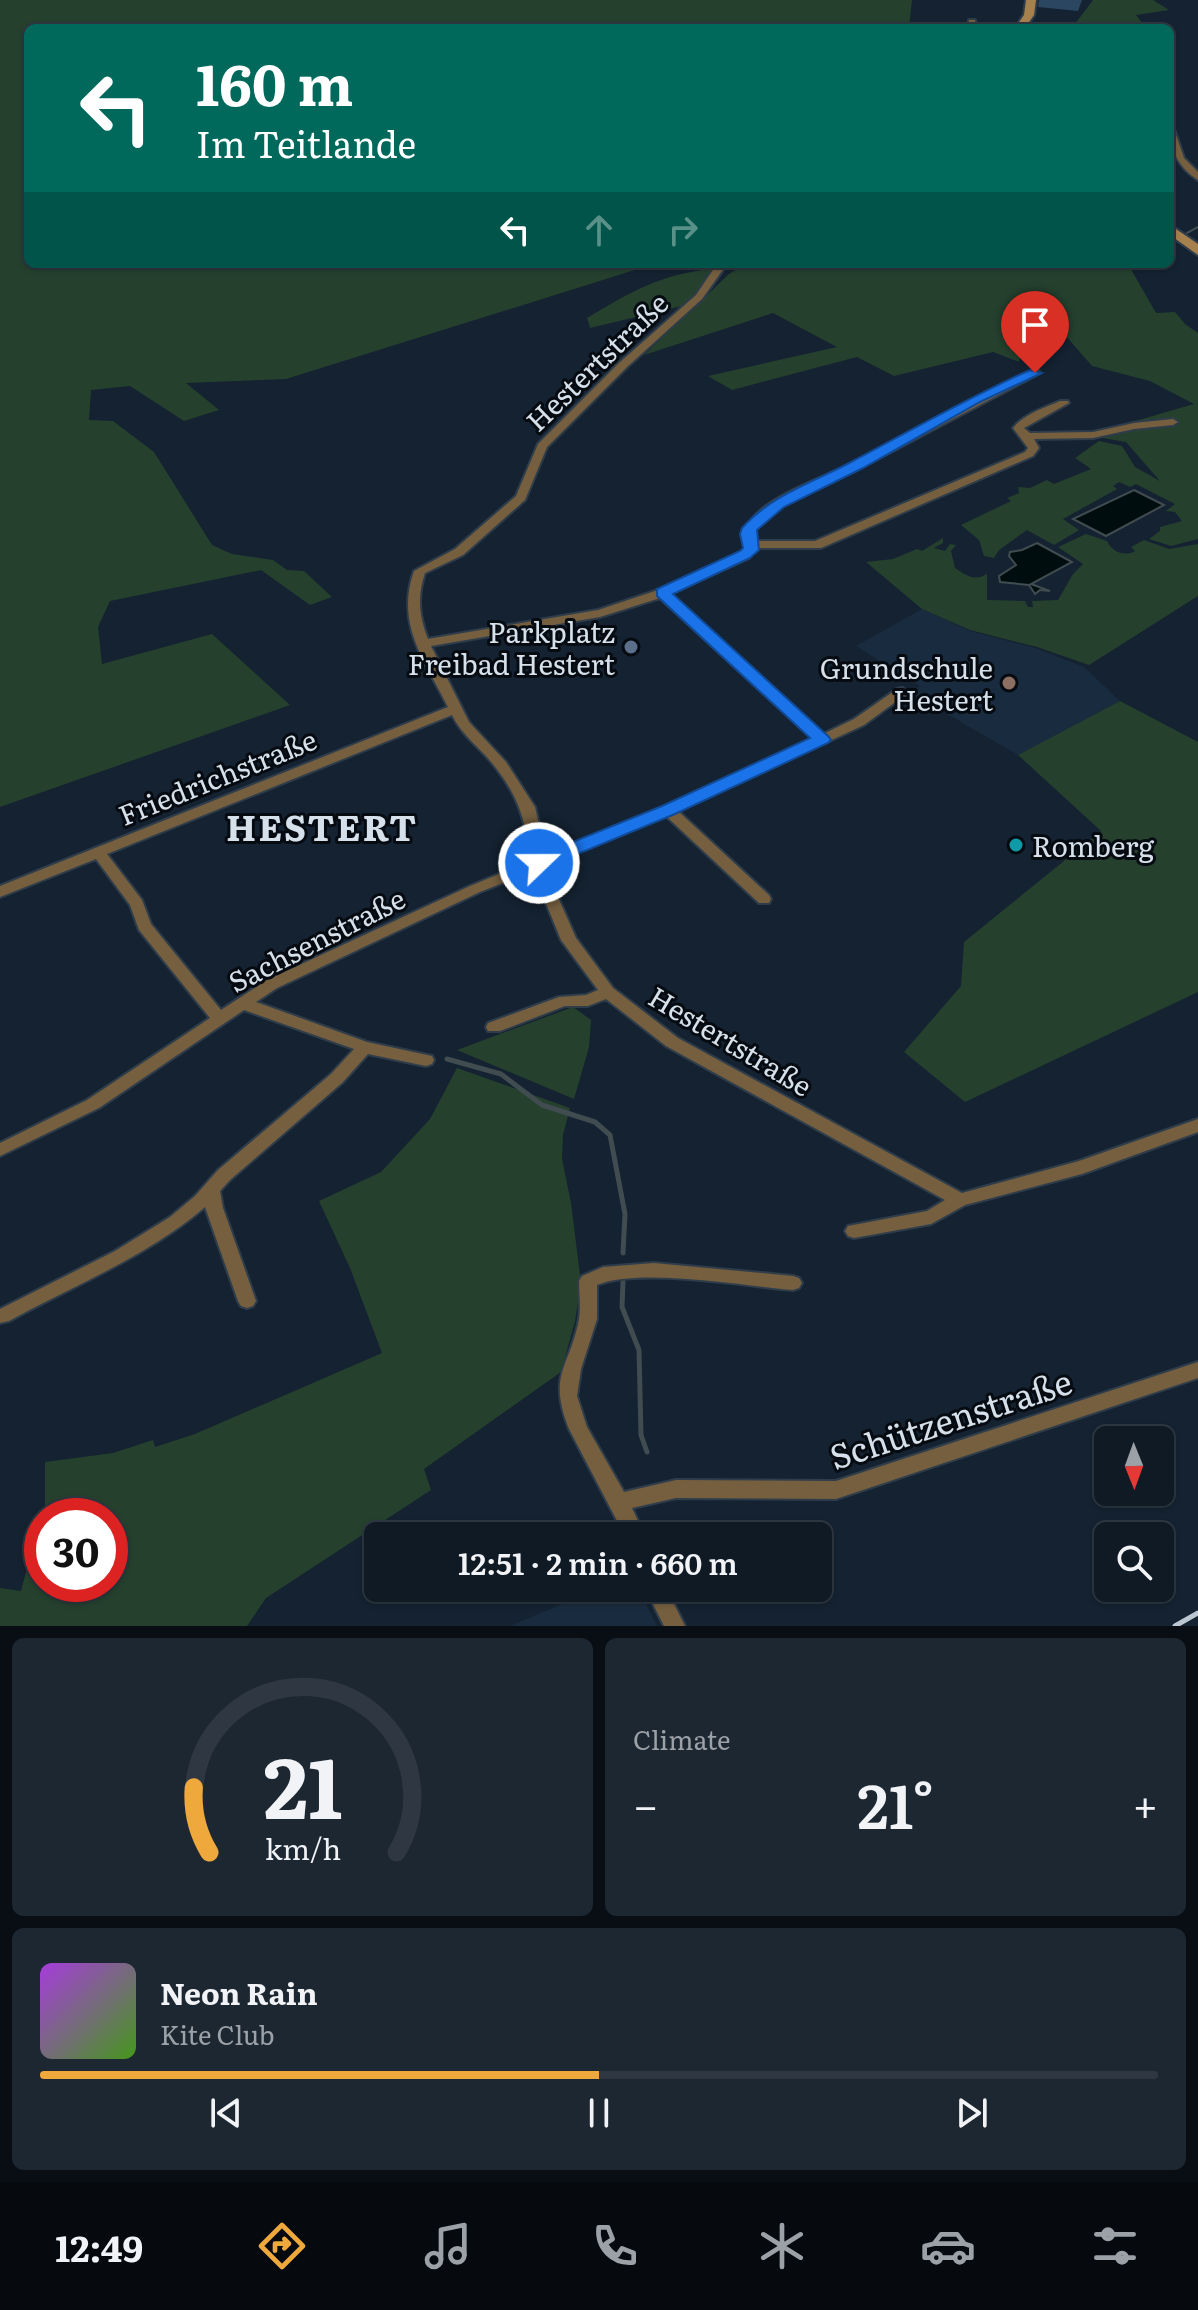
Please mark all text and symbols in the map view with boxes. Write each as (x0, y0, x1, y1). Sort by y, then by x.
text: 160 m (196, 40, 353, 123)
icon: left (64, 56, 168, 160)
text: Im Teitlande (196, 116, 416, 169)
icon: left (493, 208, 537, 252)
icon: ahead (577, 208, 621, 252)
icon: right (661, 208, 705, 252)
street label: Hestertstraße (515, 282, 677, 440)
pin (1001, 291, 1069, 373)
icon: arrive (1013, 303, 1057, 347)
place label: Parkplatz Freibad Hestert (408, 610, 616, 684)
marker: Parkplatz Freibad Hestert (622, 638, 640, 656)
place label: Grundschule Hestert (820, 646, 994, 720)
marker: Grundschule Hestert (1000, 674, 1018, 692)
street label: Friedrichstraße (112, 717, 322, 835)
district label: HESTERT (226, 799, 418, 852)
position arrow (497, 821, 581, 905)
place label: Romberg (1032, 824, 1154, 866)
marker: Romberg (1007, 836, 1025, 854)
street label: Sachsenstraße (220, 876, 412, 1002)
street label: Hestertstraße (641, 975, 821, 1105)
street label: Schützenstraße (822, 1354, 1078, 1480)
north arrow (1094, 1426, 1174, 1506)
map controls (1094, 1426, 1174, 1602)
speed limit sign: 30 (24, 1498, 128, 1602)
button: search (1094, 1522, 1174, 1602)
text: 12:51 · 2 min · 660 m (458, 1540, 738, 1584)
text: Climate (633, 1719, 731, 1758)
text: 21 (263, 1721, 342, 1845)
text: 21° (857, 1758, 934, 1847)
text: − (633, 1770, 659, 1836)
text: + (1132, 1770, 1158, 1836)
text: km/h (264, 1826, 341, 1869)
text: Neon Rain (160, 1970, 318, 2014)
text: Kite Club (160, 2014, 275, 2053)
icon: previous (204, 2091, 248, 2135)
icon: pause (577, 2091, 621, 2135)
icon: next (950, 2091, 994, 2135)
icon: directions (254, 2218, 310, 2274)
icon: music (420, 2218, 476, 2274)
icon: phone (587, 2218, 643, 2274)
icon: climate (754, 2218, 810, 2274)
icon: car (920, 2218, 976, 2274)
icon: filters (1087, 2218, 1143, 2274)
text: 12:49 (55, 2220, 143, 2273)

